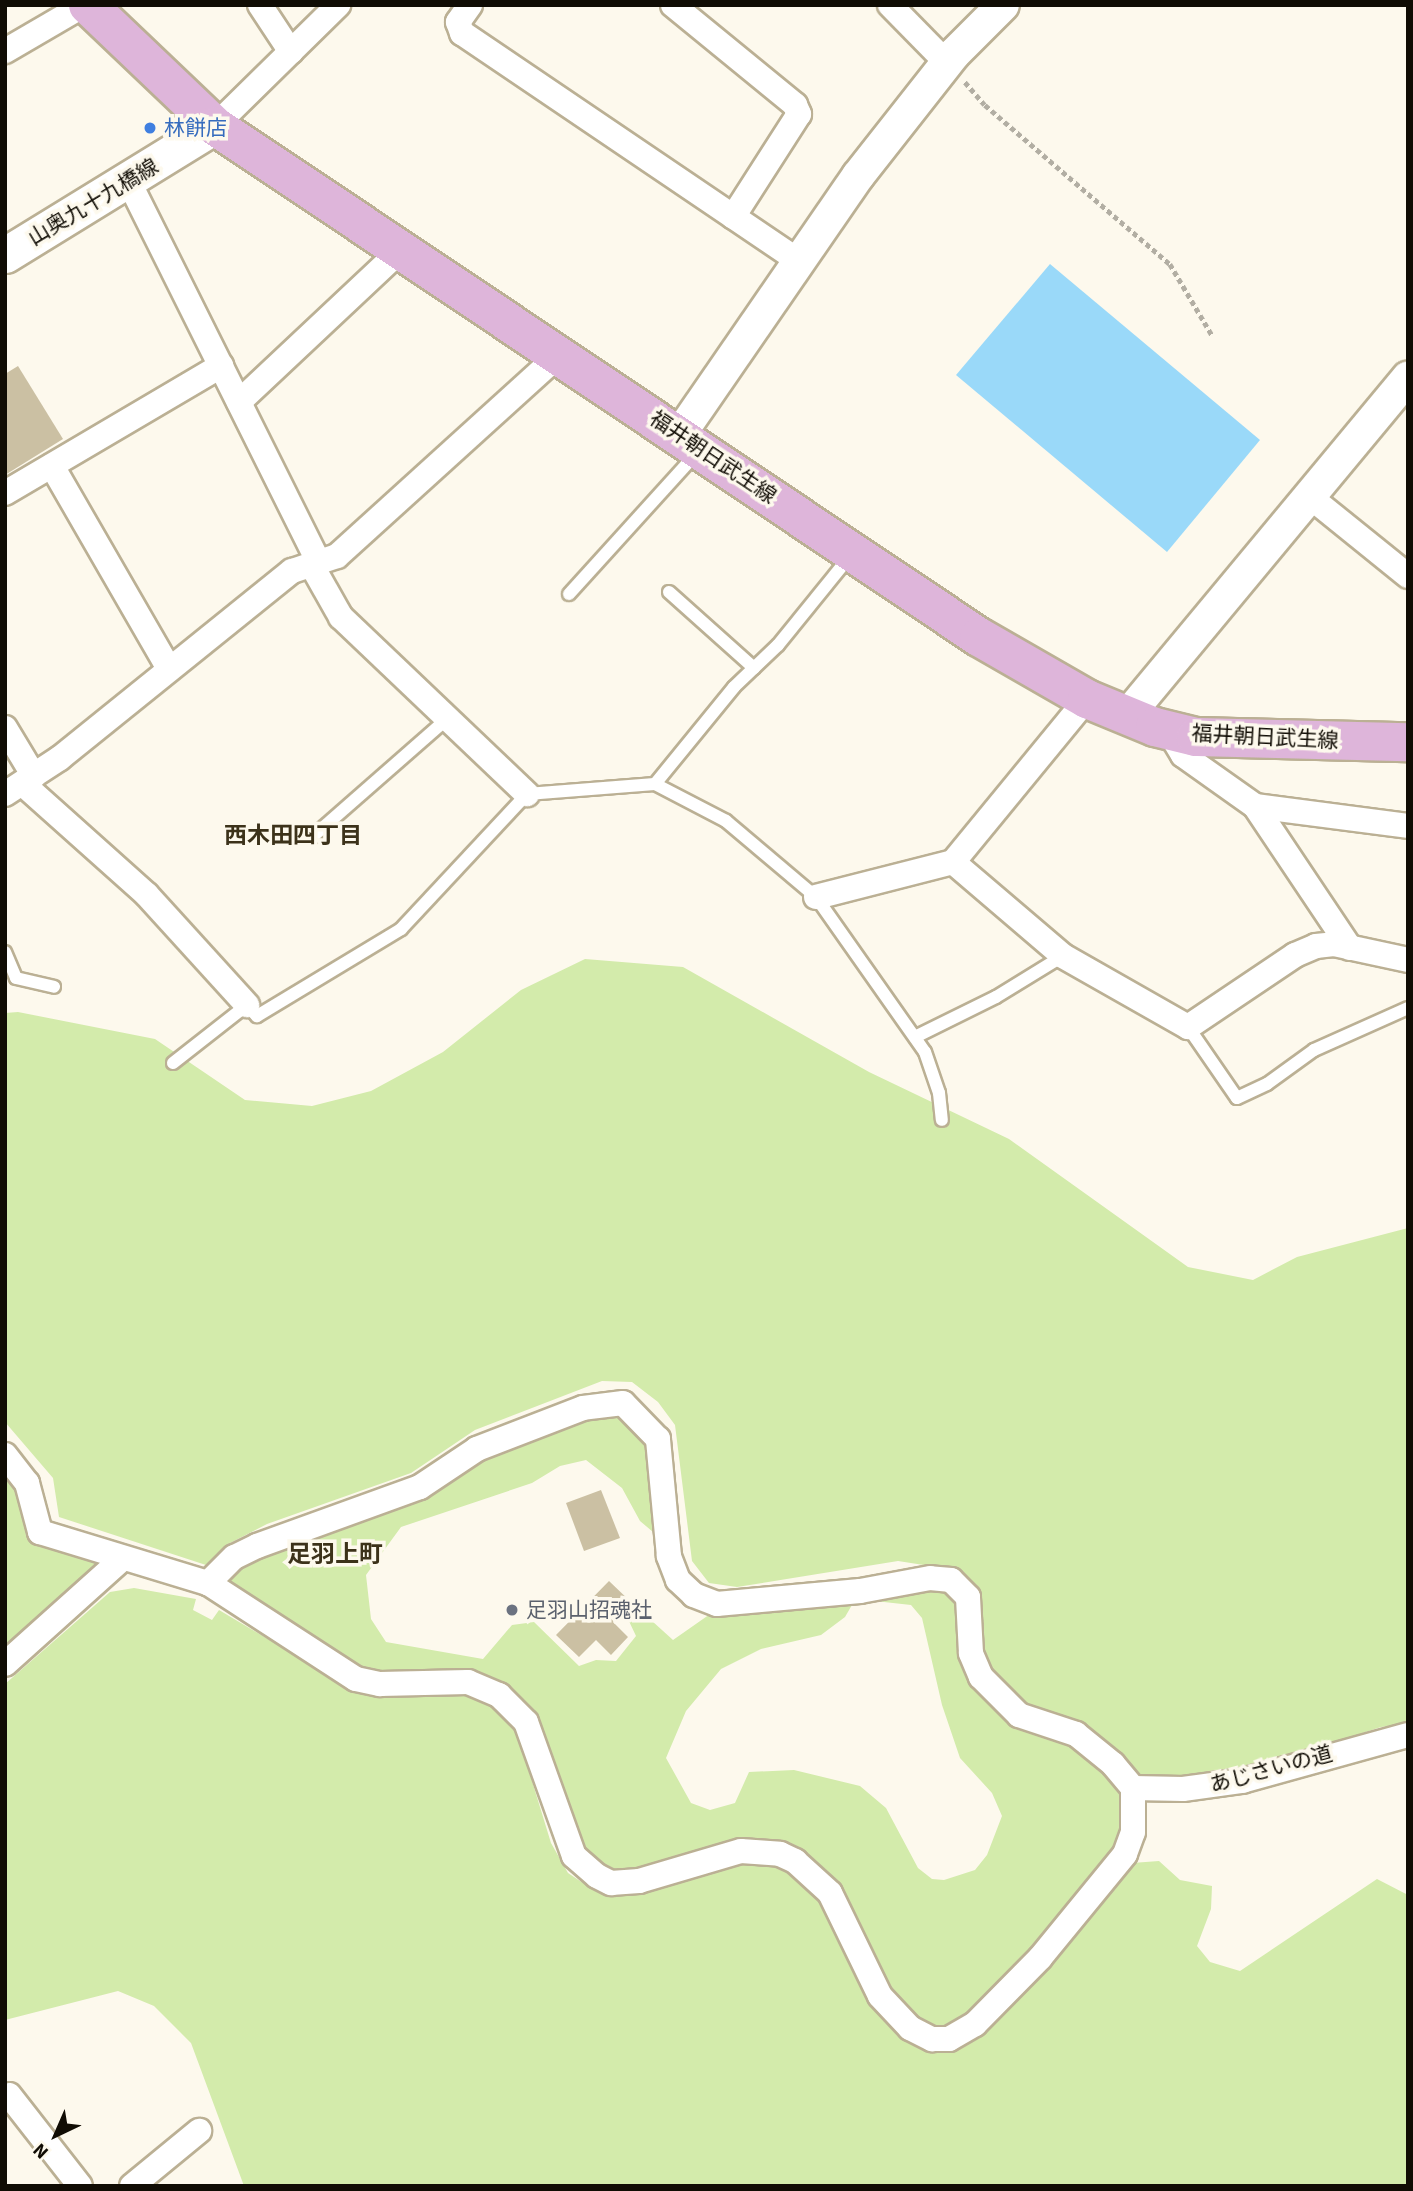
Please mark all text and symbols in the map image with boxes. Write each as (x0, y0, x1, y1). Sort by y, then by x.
place label: 林餅店 (164, 115, 227, 141)
marker: 林餅店 (142, 120, 158, 136)
street label: 山奥九十九橋線 (24, 153, 162, 251)
street label: 福井朝日武生線 (645, 405, 781, 509)
street label: 福井朝日武生線 (1191, 721, 1339, 753)
district label: 西木田四丁目 (224, 822, 362, 850)
district label: 足羽上町 (287, 1541, 383, 1569)
place label: 足羽山招魂社 (526, 1597, 652, 1623)
marker: 足羽山招魂社 (504, 1602, 520, 1618)
street label: あじさいの道 (1207, 1741, 1335, 1797)
north arrow (21, 2100, 91, 2170)
text: N (27, 2136, 55, 2165)

